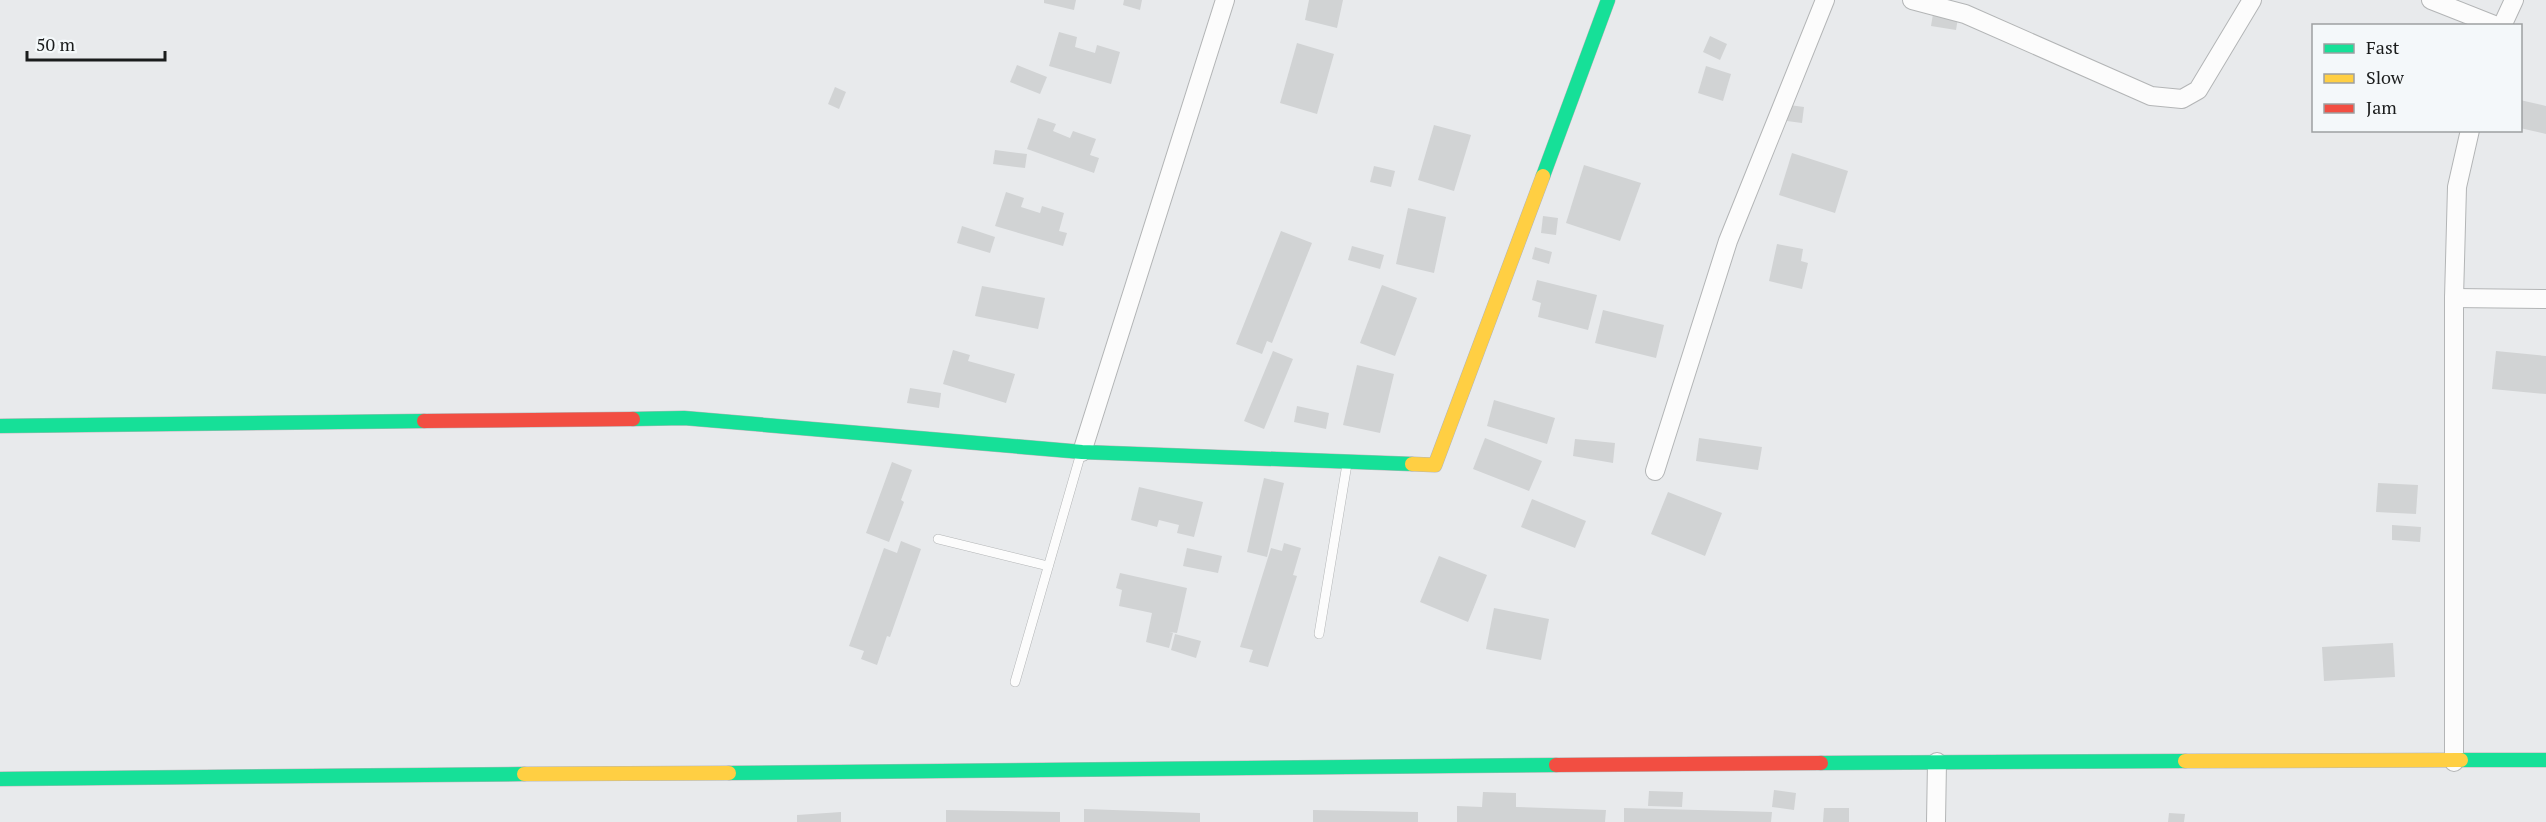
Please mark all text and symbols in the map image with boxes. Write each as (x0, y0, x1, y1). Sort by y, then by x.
scale bar (27, 24, 165, 62)
legend (2312, 24, 2522, 132)
text: 50 m (36, 32, 76, 56)
text: Fast (2366, 35, 2400, 59)
text: Slow (2366, 65, 2405, 89)
text: Jam (2366, 95, 2397, 119)

